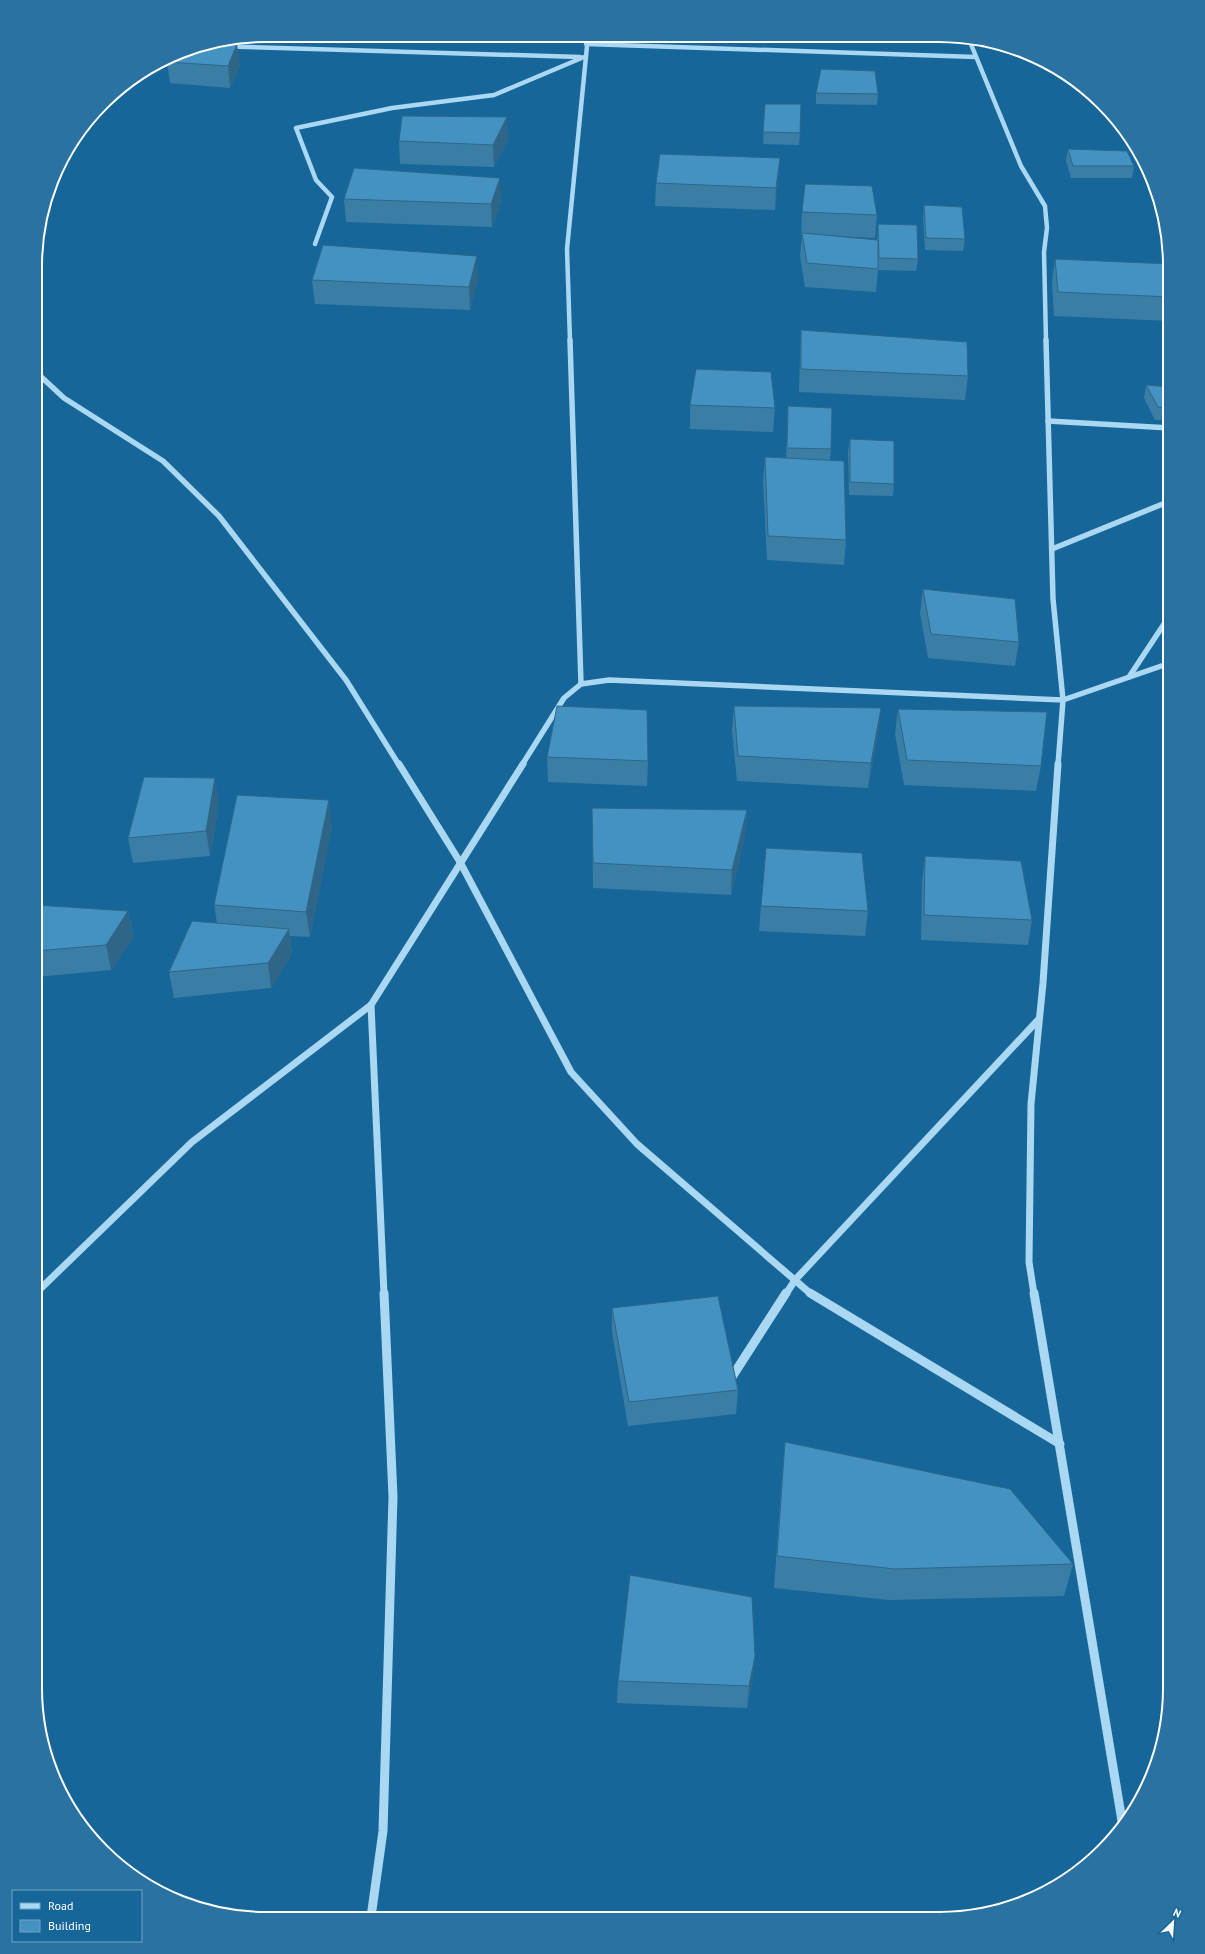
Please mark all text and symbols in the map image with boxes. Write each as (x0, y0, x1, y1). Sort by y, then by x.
legend (12, 1890, 142, 1942)
text: Road (48, 1898, 73, 1913)
north arrow (1153, 1902, 1193, 1942)
text: N (1171, 1905, 1183, 1921)
text: Building (48, 1918, 91, 1933)

